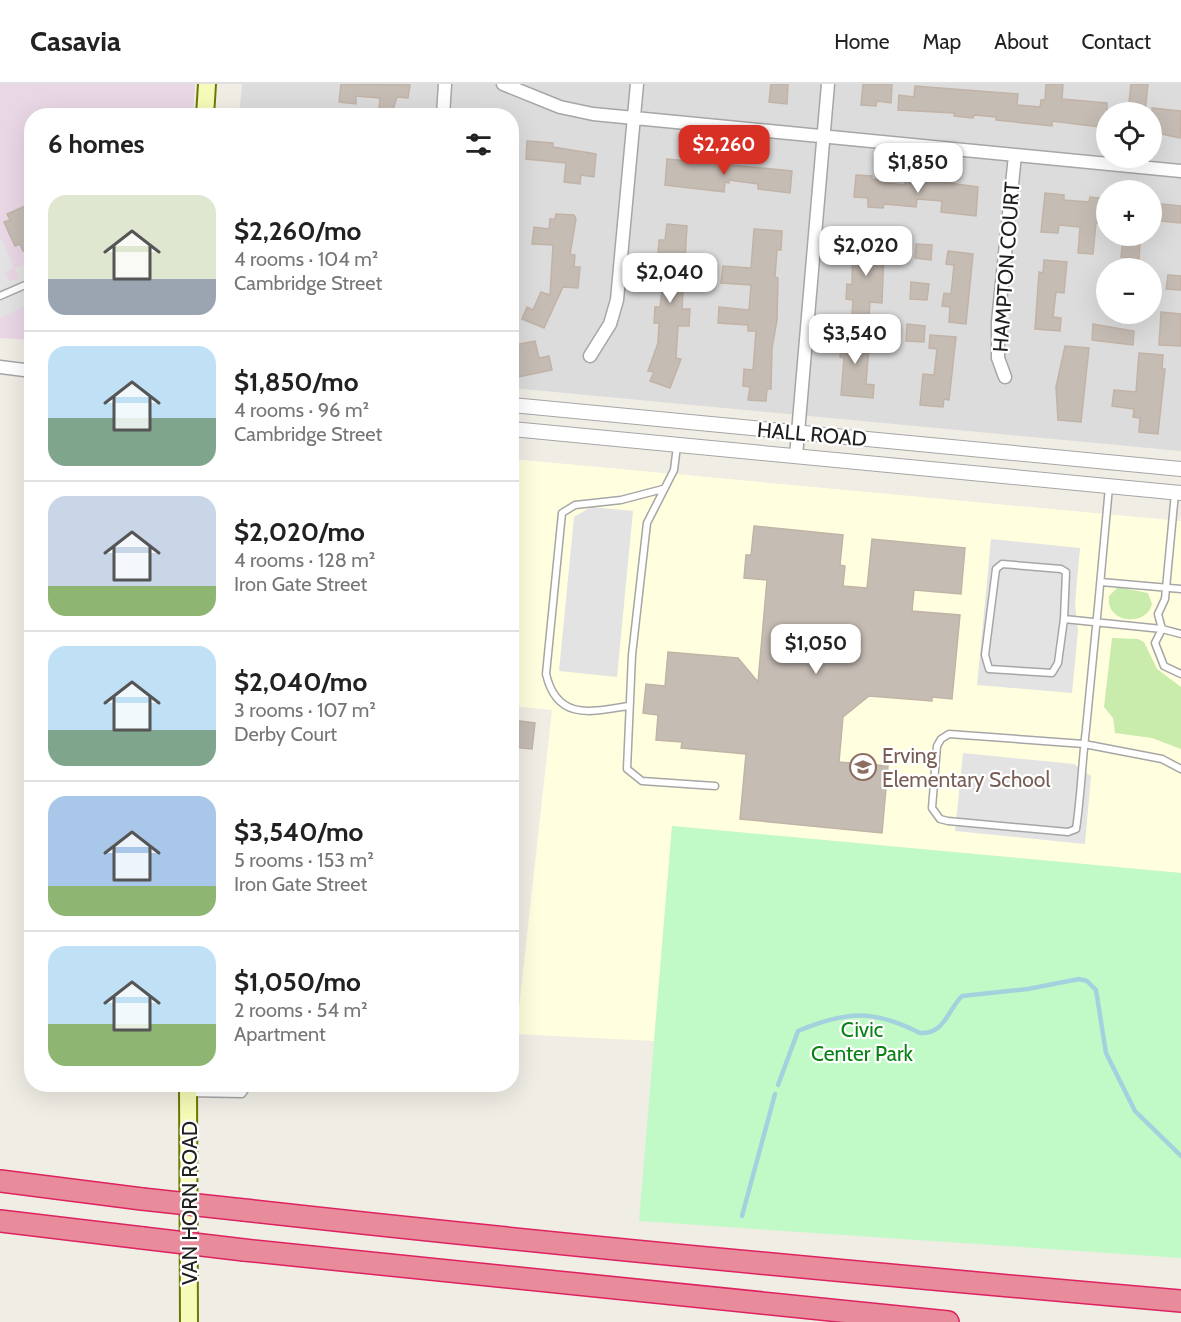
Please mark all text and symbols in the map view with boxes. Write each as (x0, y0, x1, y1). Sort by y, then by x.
text: Casavia (30, 24, 121, 58)
text: Home (834, 29, 890, 54)
text: Map (923, 29, 961, 54)
text: About (994, 29, 1048, 54)
text: Contact (1081, 29, 1151, 54)
map controls (1096, 102, 1162, 324)
button: locate (1096, 102, 1162, 168)
pin: $2,260 (675, 125, 773, 176)
text: 6 homes (48, 128, 145, 160)
icon: filters (462, 128, 495, 161)
text: $2,260 (693, 132, 755, 156)
pin: $1,850 (869, 143, 967, 194)
text: $1,850 (888, 150, 948, 174)
button: + (1096, 180, 1162, 246)
street label: HAMPTON COURT (988, 181, 1024, 353)
text: $2,260/mo (234, 215, 361, 247)
icon: home (96, 219, 168, 291)
pin: $2,020 (817, 226, 915, 277)
text: $2,020 (833, 233, 899, 257)
text: 4 rooms · 104 m² (234, 247, 378, 271)
pin: $2,040 (621, 253, 719, 304)
button: − (1096, 258, 1162, 324)
text: $2,040 (636, 260, 704, 284)
text: Cambridge Street (234, 271, 382, 295)
pin: $3,540 (806, 314, 904, 365)
text: $3,540 (823, 321, 887, 345)
text: $1,850/mo (234, 366, 358, 398)
icon: home (96, 370, 168, 442)
text: 4 rooms · 96 m² (234, 398, 369, 422)
street label: HALL ROAD (756, 417, 868, 451)
text: Cambridge Street (234, 422, 382, 446)
text: $2,020/mo (234, 516, 365, 548)
icon: home (96, 520, 168, 592)
text: 4 rooms · 128 m² (234, 548, 376, 572)
text: Iron Gate Street (234, 572, 367, 596)
pin: $1,050 (767, 624, 865, 675)
text: $1,050 (785, 631, 847, 655)
text: $2,040/mo (234, 666, 367, 698)
icon: home (96, 670, 168, 742)
text: 3 rooms · 107 m² (234, 698, 376, 722)
text: Derby Court (234, 722, 337, 746)
place label: Erving Elementary School (882, 743, 1050, 792)
school or university icon: Erving Elementary School (848, 752, 878, 782)
text: $3,540/mo (234, 816, 363, 848)
icon: home (96, 820, 168, 892)
text: 5 rooms · 153 m² (234, 848, 374, 872)
text: Iron Gate Street (234, 872, 367, 896)
text: $1,050/mo (234, 966, 361, 998)
icon: home (96, 970, 168, 1042)
text: 2 rooms · 54 m² (234, 998, 368, 1022)
park label: Civic Center Park (811, 1017, 914, 1066)
text: Apartment (234, 1022, 326, 1046)
street label: VAN HORN ROAD (177, 1121, 202, 1285)

